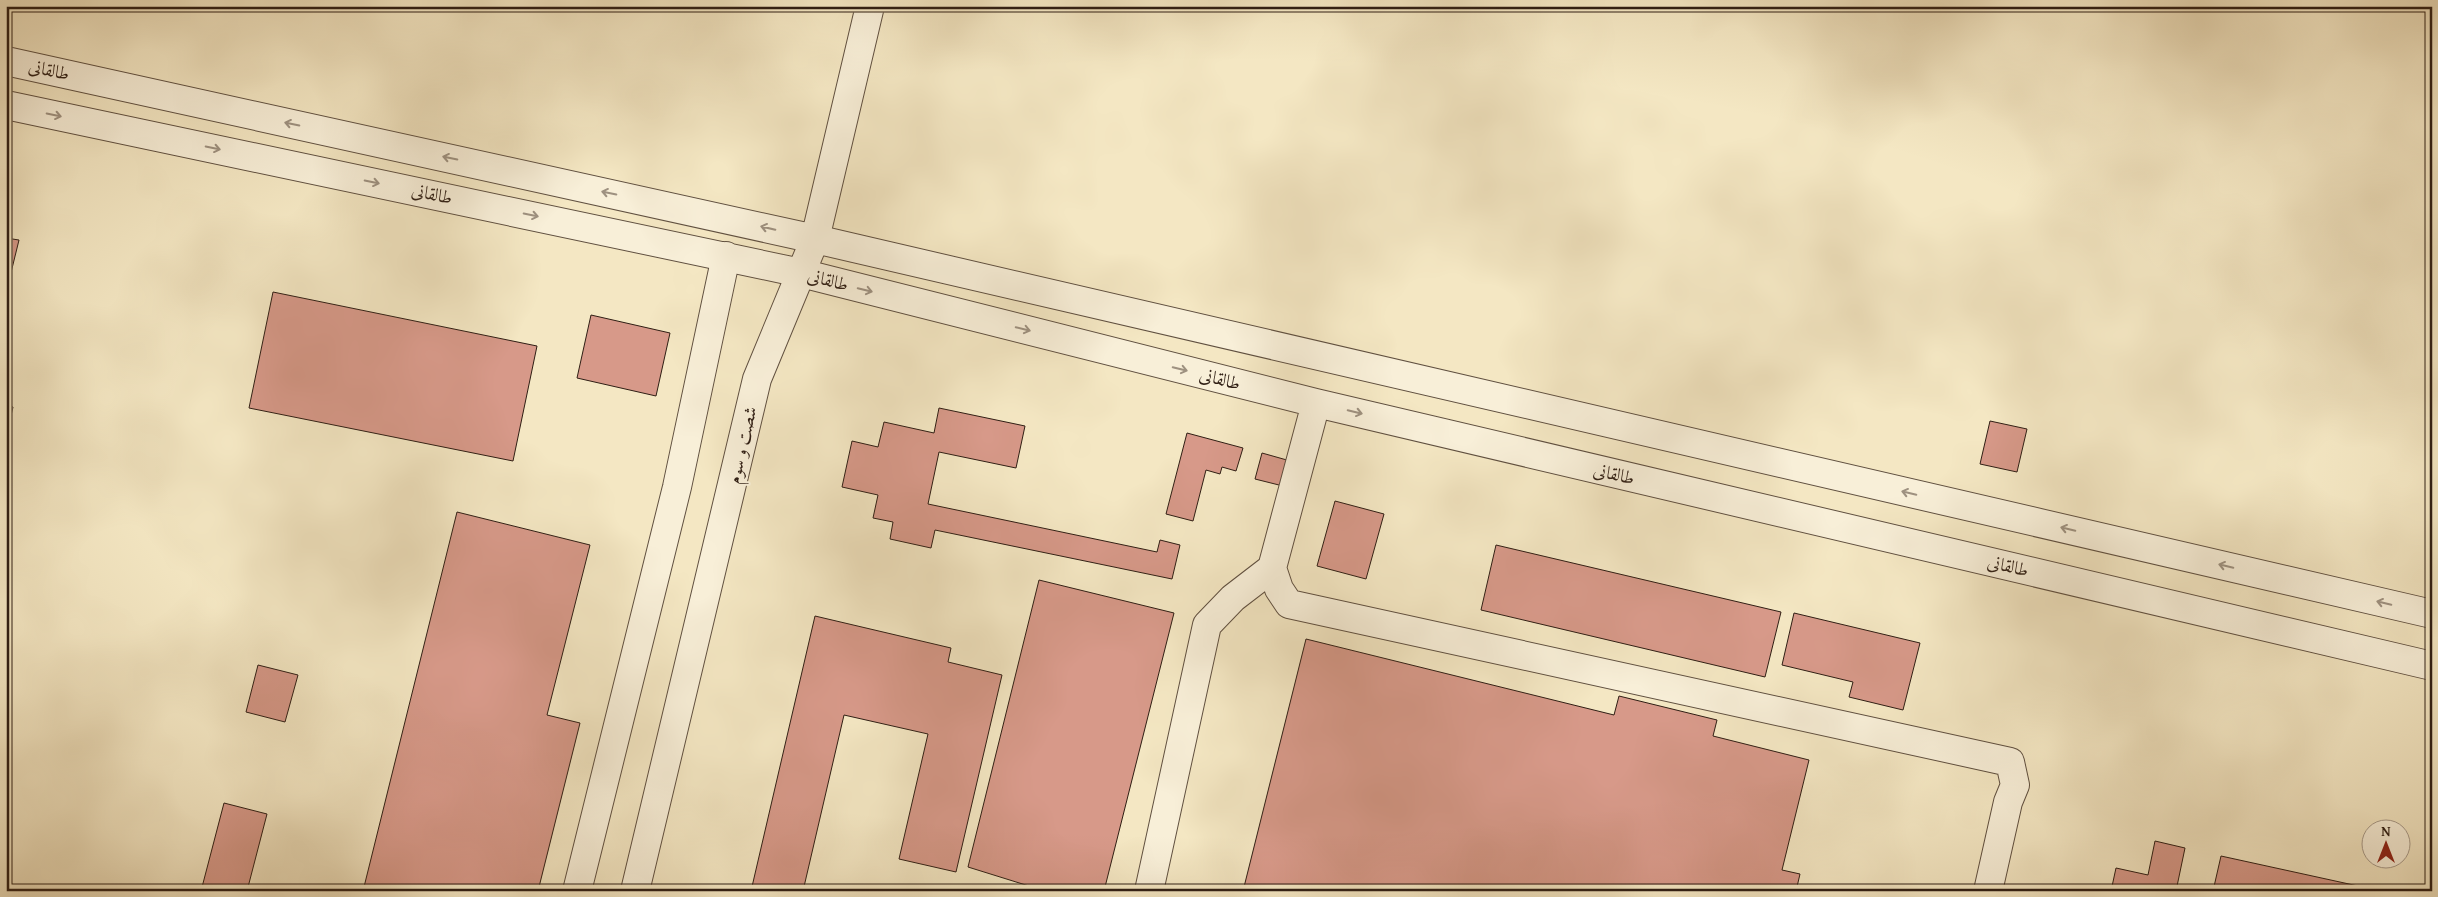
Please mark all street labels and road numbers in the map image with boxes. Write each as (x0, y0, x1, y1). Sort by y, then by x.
street label: طالقانی (26, 52, 72, 87)
street label: طالقانی (409, 176, 455, 211)
street label: طالقانی (805, 261, 852, 298)
street label: طالقانی (1197, 360, 1244, 397)
street label: شصت و سوم (719, 403, 766, 487)
street label: طالقانی (1591, 456, 1637, 491)
street label: طالقانی (1985, 548, 2031, 583)

